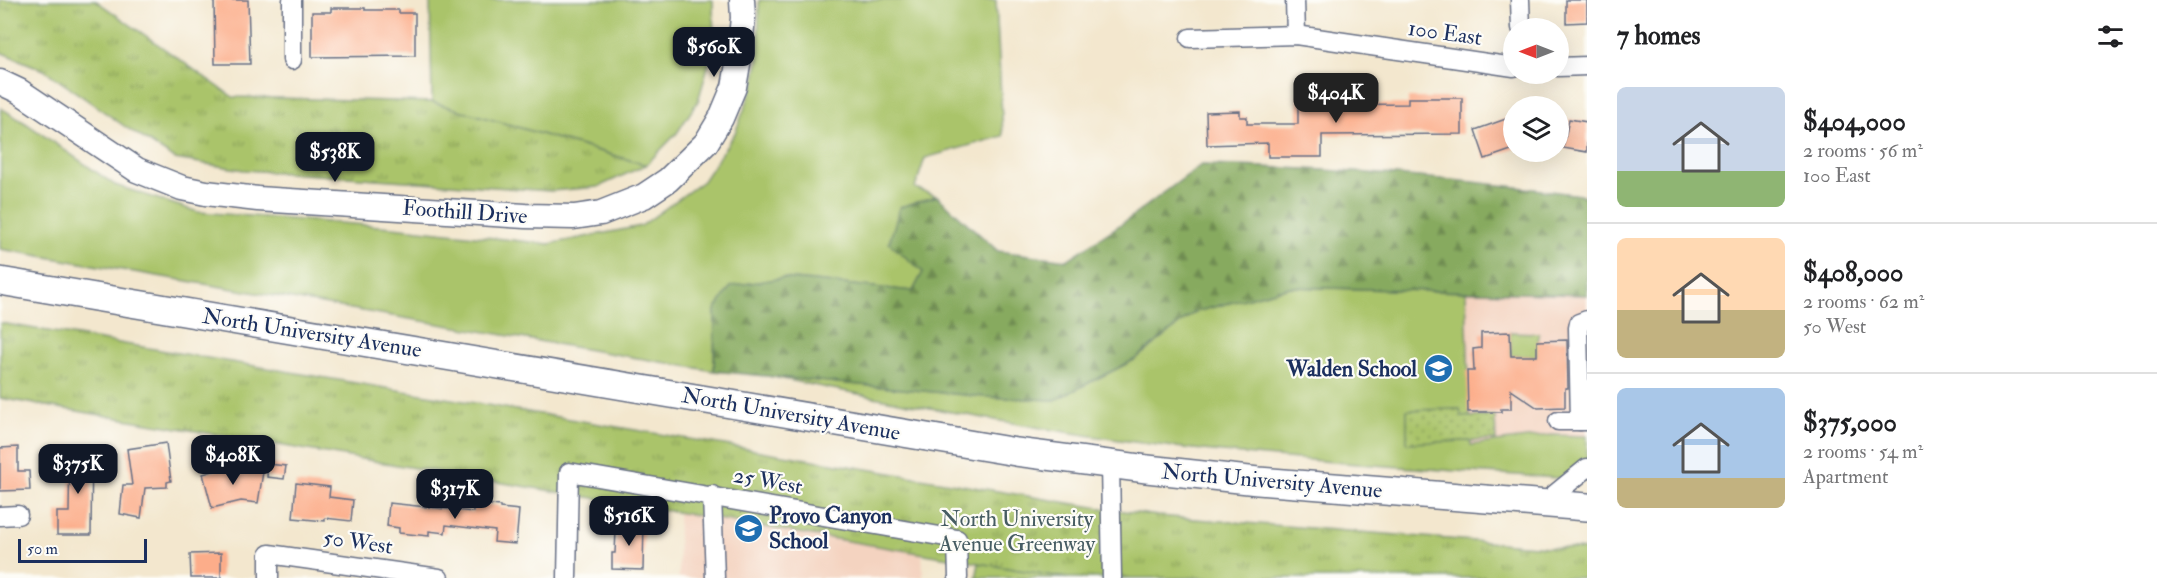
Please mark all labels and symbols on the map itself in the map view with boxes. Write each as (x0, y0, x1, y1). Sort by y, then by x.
street label: 100 East (1406, 14, 1484, 52)
north arrow (1503, 18, 1569, 84)
pin: $560K (672, 27, 756, 78)
pin: $404K (1294, 73, 1378, 124)
pin: $538K (293, 132, 377, 183)
street label: Foothill Drive (402, 194, 528, 230)
street label: North University Avenue (200, 302, 424, 364)
school or university icon: Walden School (1422, 353, 1454, 385)
place label: Walden School (1286, 355, 1417, 383)
street label: North University Avenue (680, 381, 902, 447)
pin: $408K (191, 435, 275, 486)
pin: $375K (36, 444, 120, 495)
street label: North University Avenue (1161, 457, 1383, 505)
street label: 25 West (731, 461, 805, 501)
pin: $317K (413, 469, 497, 520)
pin: $516K (587, 496, 671, 547)
place label: Provo Canyon School (769, 502, 893, 555)
park label: North University Avenue Greenway (938, 505, 1096, 558)
school or university icon: Provo Canyon School (732, 513, 764, 545)
street label: 50 West (322, 523, 394, 561)
scale bar (18, 536, 147, 564)

